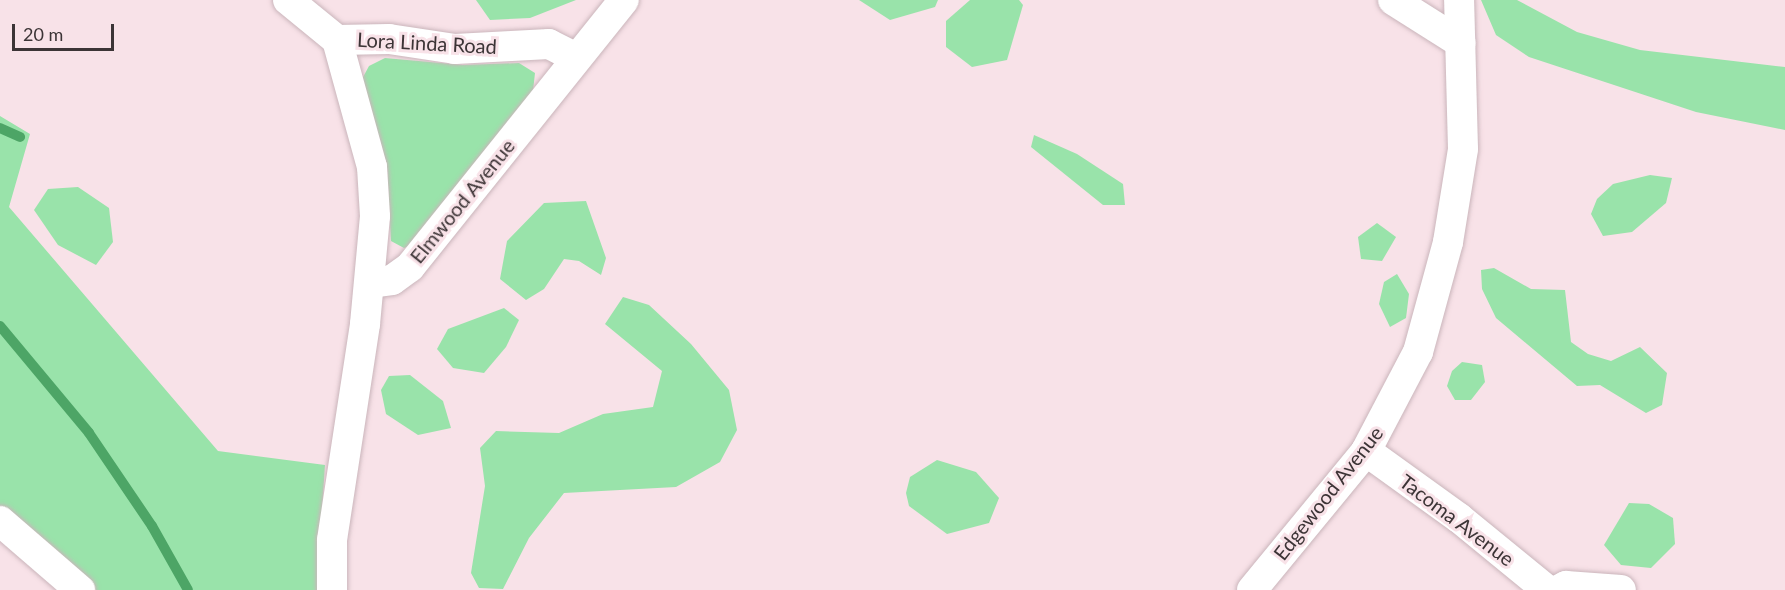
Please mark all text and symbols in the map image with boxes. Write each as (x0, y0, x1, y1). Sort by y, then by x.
scale bar (15, 12, 117, 50)
text: 20 m (23, 23, 63, 45)
street label: Lora Linda Road (357, 27, 497, 59)
street label: Elmwood Avenue (404, 134, 520, 268)
street label: Edgewood Avenue (1268, 421, 1388, 565)
street label: Tacoma Avenue (1395, 469, 1519, 571)

